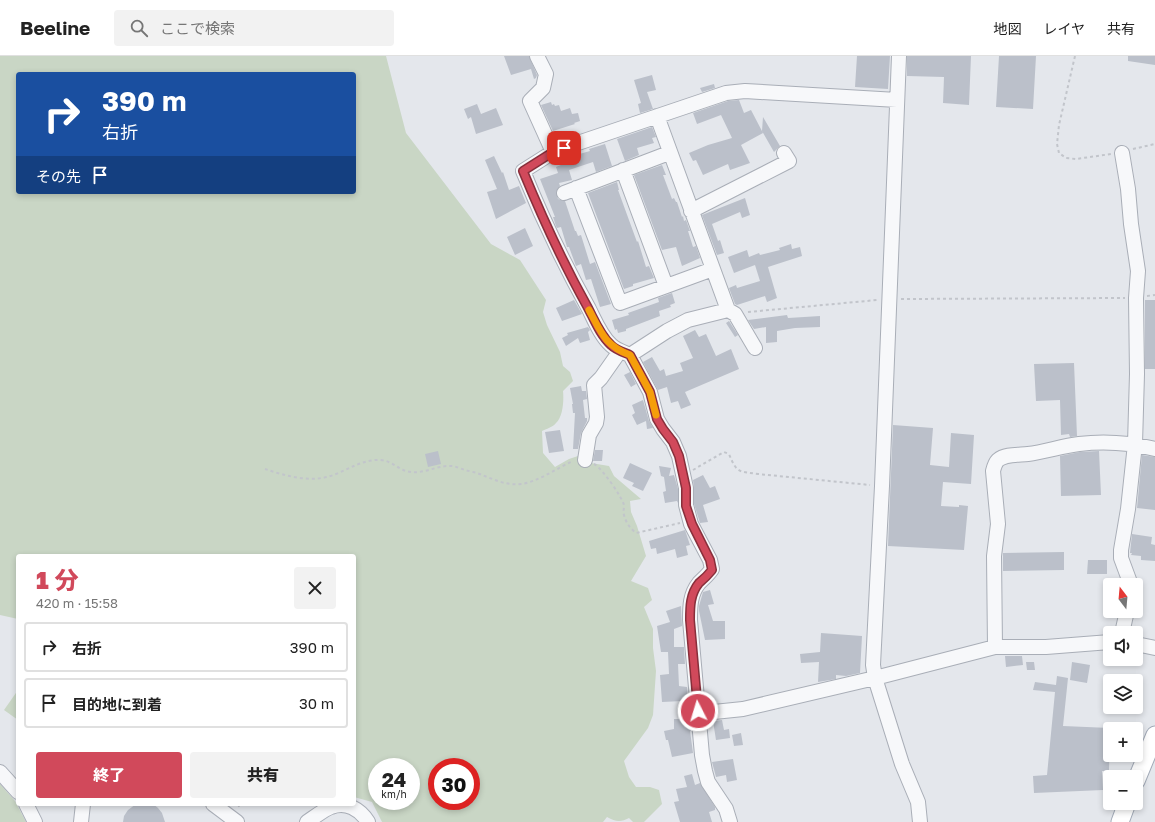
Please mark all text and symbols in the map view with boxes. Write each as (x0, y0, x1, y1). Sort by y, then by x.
search box (114, 10, 394, 46)
text: Beeline (20, 16, 90, 39)
icon: search (128, 17, 150, 39)
text: ここで検索 (160, 19, 235, 37)
text: 地図 (993, 20, 1021, 37)
text: レイヤ (1043, 20, 1085, 37)
text: 共有 (1107, 20, 1135, 37)
text: 390 m (102, 84, 187, 117)
icon: right (36, 88, 88, 140)
text: 右折 (102, 121, 138, 143)
pin (547, 131, 581, 165)
icon: arrive (553, 137, 575, 159)
icon: arrive (89, 164, 111, 186)
text: その先 (36, 167, 81, 185)
text: 1 分 (36, 565, 79, 594)
button: close (294, 567, 336, 609)
north arrow (1103, 578, 1143, 618)
map controls (1103, 578, 1143, 810)
text: 420 m · 15:58 (36, 595, 118, 611)
button: sound (1103, 626, 1143, 666)
icon: right (38, 636, 60, 658)
text: 390 m (290, 638, 334, 656)
text: 右折 (72, 639, 102, 657)
button: layers (1103, 674, 1143, 714)
position arrow (677, 690, 719, 732)
icon: arrive (38, 692, 60, 714)
text: 30 m (299, 694, 334, 712)
text: 目的地に到着 (72, 695, 162, 713)
button: + (1103, 722, 1143, 762)
button: 終了 (36, 752, 182, 798)
button: 共有 (190, 752, 336, 798)
speed limit sign: 30 (428, 758, 480, 810)
text: 24 (382, 767, 406, 791)
button: − (1103, 770, 1143, 810)
text: km/h (381, 788, 407, 800)

